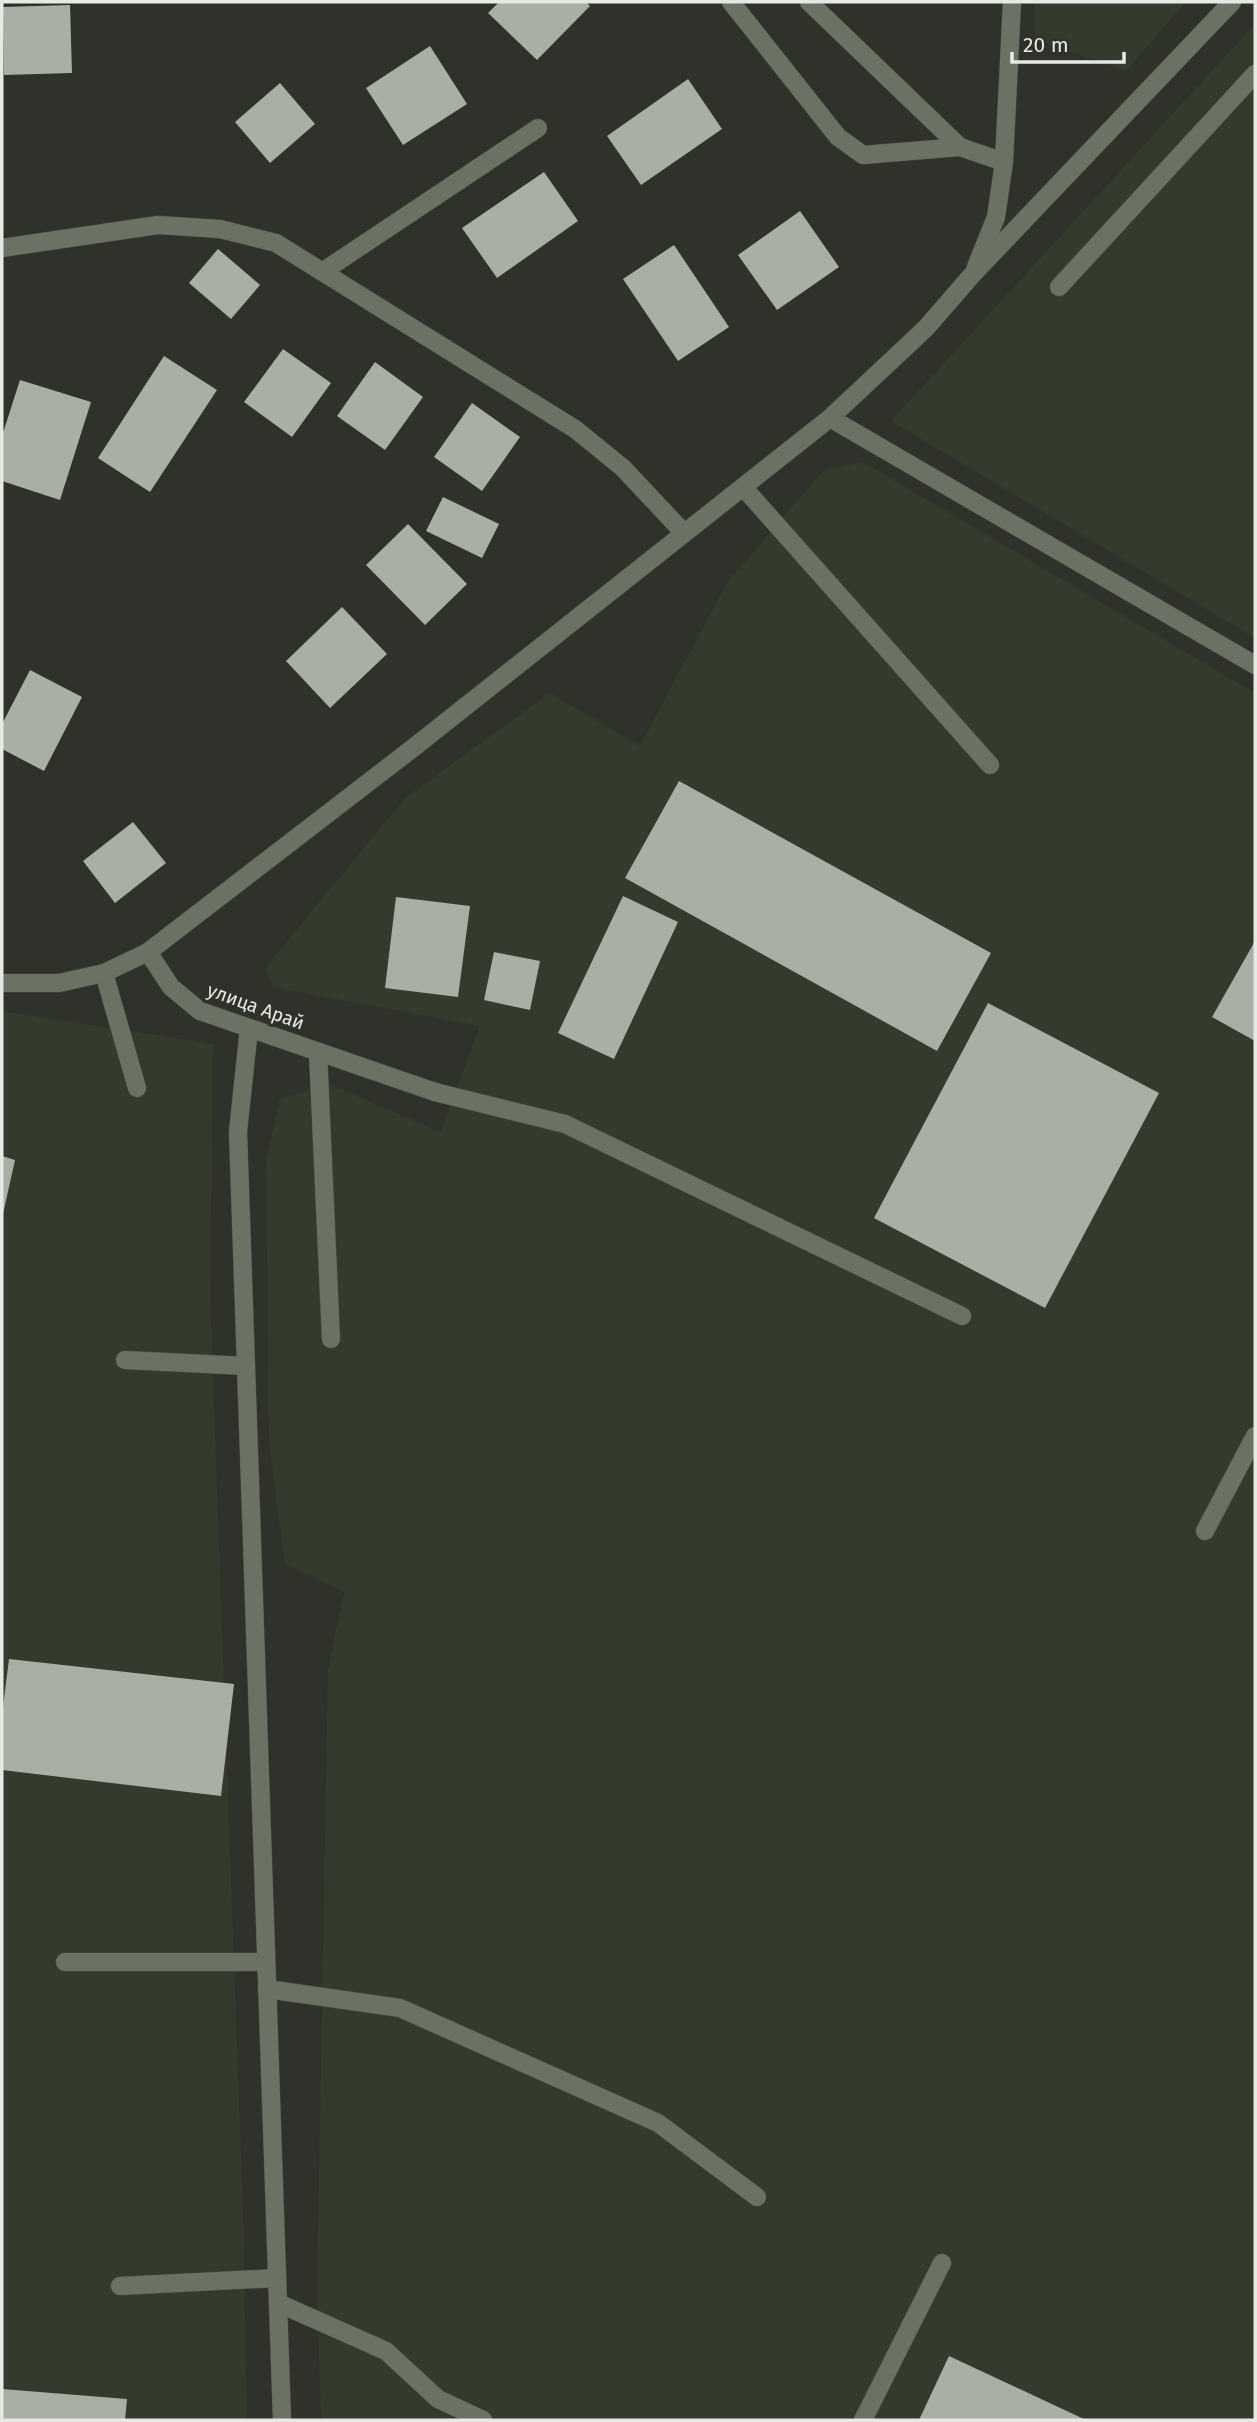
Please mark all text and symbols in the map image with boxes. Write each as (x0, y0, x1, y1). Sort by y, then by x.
scale bar (1012, 21, 1124, 65)
text: 20 m (1023, 32, 1069, 58)
street label: улица Арай (204, 978, 308, 1035)

